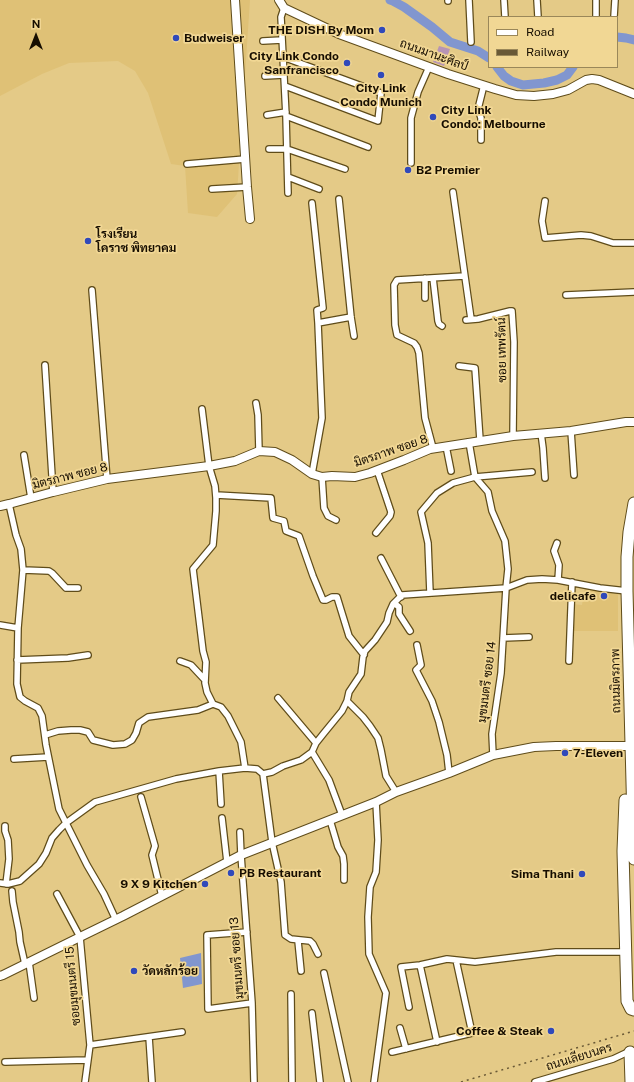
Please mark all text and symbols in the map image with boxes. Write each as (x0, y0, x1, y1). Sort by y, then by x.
north arrow (16, 16, 56, 56)
legend (488, 16, 618, 68)
text: N (32, 18, 40, 30)
place label: THE DISH By Mom (268, 23, 374, 37)
marker: THE DISH By Mom (377, 25, 387, 35)
text: Road (526, 25, 554, 39)
place label: Budweiser (184, 31, 244, 45)
marker: Budweiser (171, 33, 181, 43)
street label: ถนนมานะศิลป์ (398, 36, 470, 74)
text: Railway (526, 45, 569, 59)
place label: City Link Condo Sanfrancisco (249, 49, 339, 77)
marker: City Link Condo Sanfrancisco (342, 58, 352, 68)
marker: City Link Condo Munich (376, 70, 386, 80)
place label: City Link Condo Munich (340, 81, 422, 109)
place label: City Link Condo: Melbourne (441, 103, 546, 131)
marker: City Link Condo: Melbourne (428, 112, 438, 122)
place label: B2 Premier (416, 163, 480, 177)
marker: B2 Premier (403, 165, 413, 175)
place label: โรงเรียน โคราช พิทยาคม (96, 227, 176, 255)
marker: โรงเรียน โคราช พิทยาคม (83, 236, 93, 246)
street label: ซอย เทพรัตน์ (494, 317, 510, 383)
street label: มิตรภาพ ซอย 8 (352, 432, 430, 470)
street label: มิตรภาพ ซอย 8 (31, 460, 109, 492)
place label: delicafe (550, 589, 596, 603)
marker: delicafe (599, 591, 609, 601)
street label: มุขมนตรี ซอย 14 (475, 640, 499, 724)
street label: ถนนมิตรภาพ (608, 649, 624, 713)
place label: 7-Eleven (573, 746, 623, 760)
marker: 7-Eleven (560, 748, 570, 758)
place label: PB Restaurant (239, 866, 322, 880)
place label: Sima Thani (511, 867, 574, 881)
marker: PB Restaurant (226, 868, 236, 878)
marker: Sima Thani (577, 869, 587, 879)
place label: 9 X 9 Kitchen (120, 877, 197, 891)
marker: 9 X 9 Kitchen (200, 879, 210, 889)
street label: มุขมนตรี ซอย 13 (227, 917, 247, 999)
street label: ซอยมุขมนตรี 15 (62, 946, 84, 1026)
place label: วัดหลักร้อย (142, 964, 198, 978)
marker: วัดหลักร้อย (129, 966, 139, 976)
place label: Coffee & Steak (456, 1024, 543, 1038)
marker: Coffee & Steak (546, 1026, 556, 1036)
street label: ถนนเลียบนคร (544, 1040, 614, 1074)

